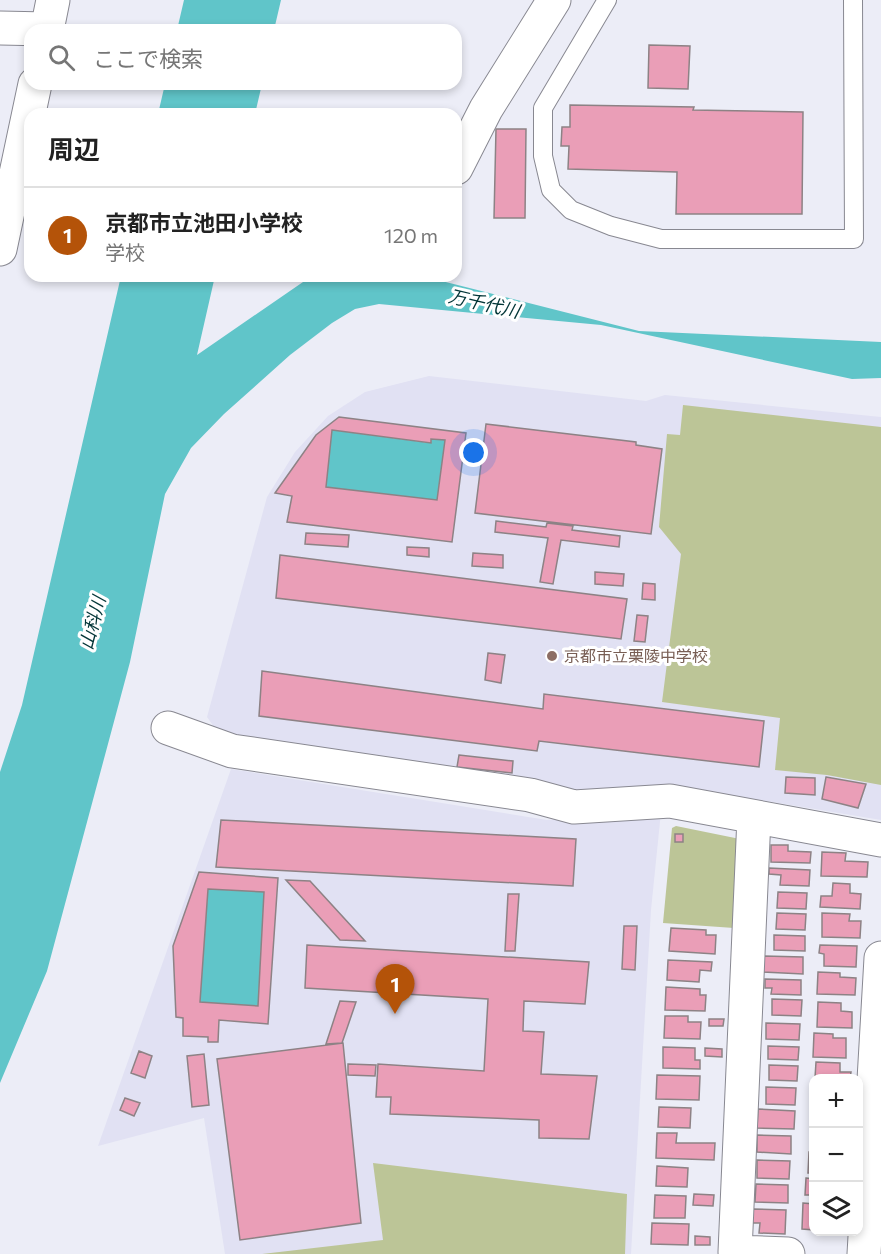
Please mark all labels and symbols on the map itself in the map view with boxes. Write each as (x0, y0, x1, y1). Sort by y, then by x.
water label: 万千代川 (447, 284, 524, 322)
your location (459, 438, 488, 467)
water label: 山科川 (74, 592, 110, 652)
place label: 京都市立栗陵中学校 (564, 646, 708, 665)
marker: 京都市立栗陵中学校 (545, 649, 559, 663)
pin: 1 (376, 964, 414, 1014)

